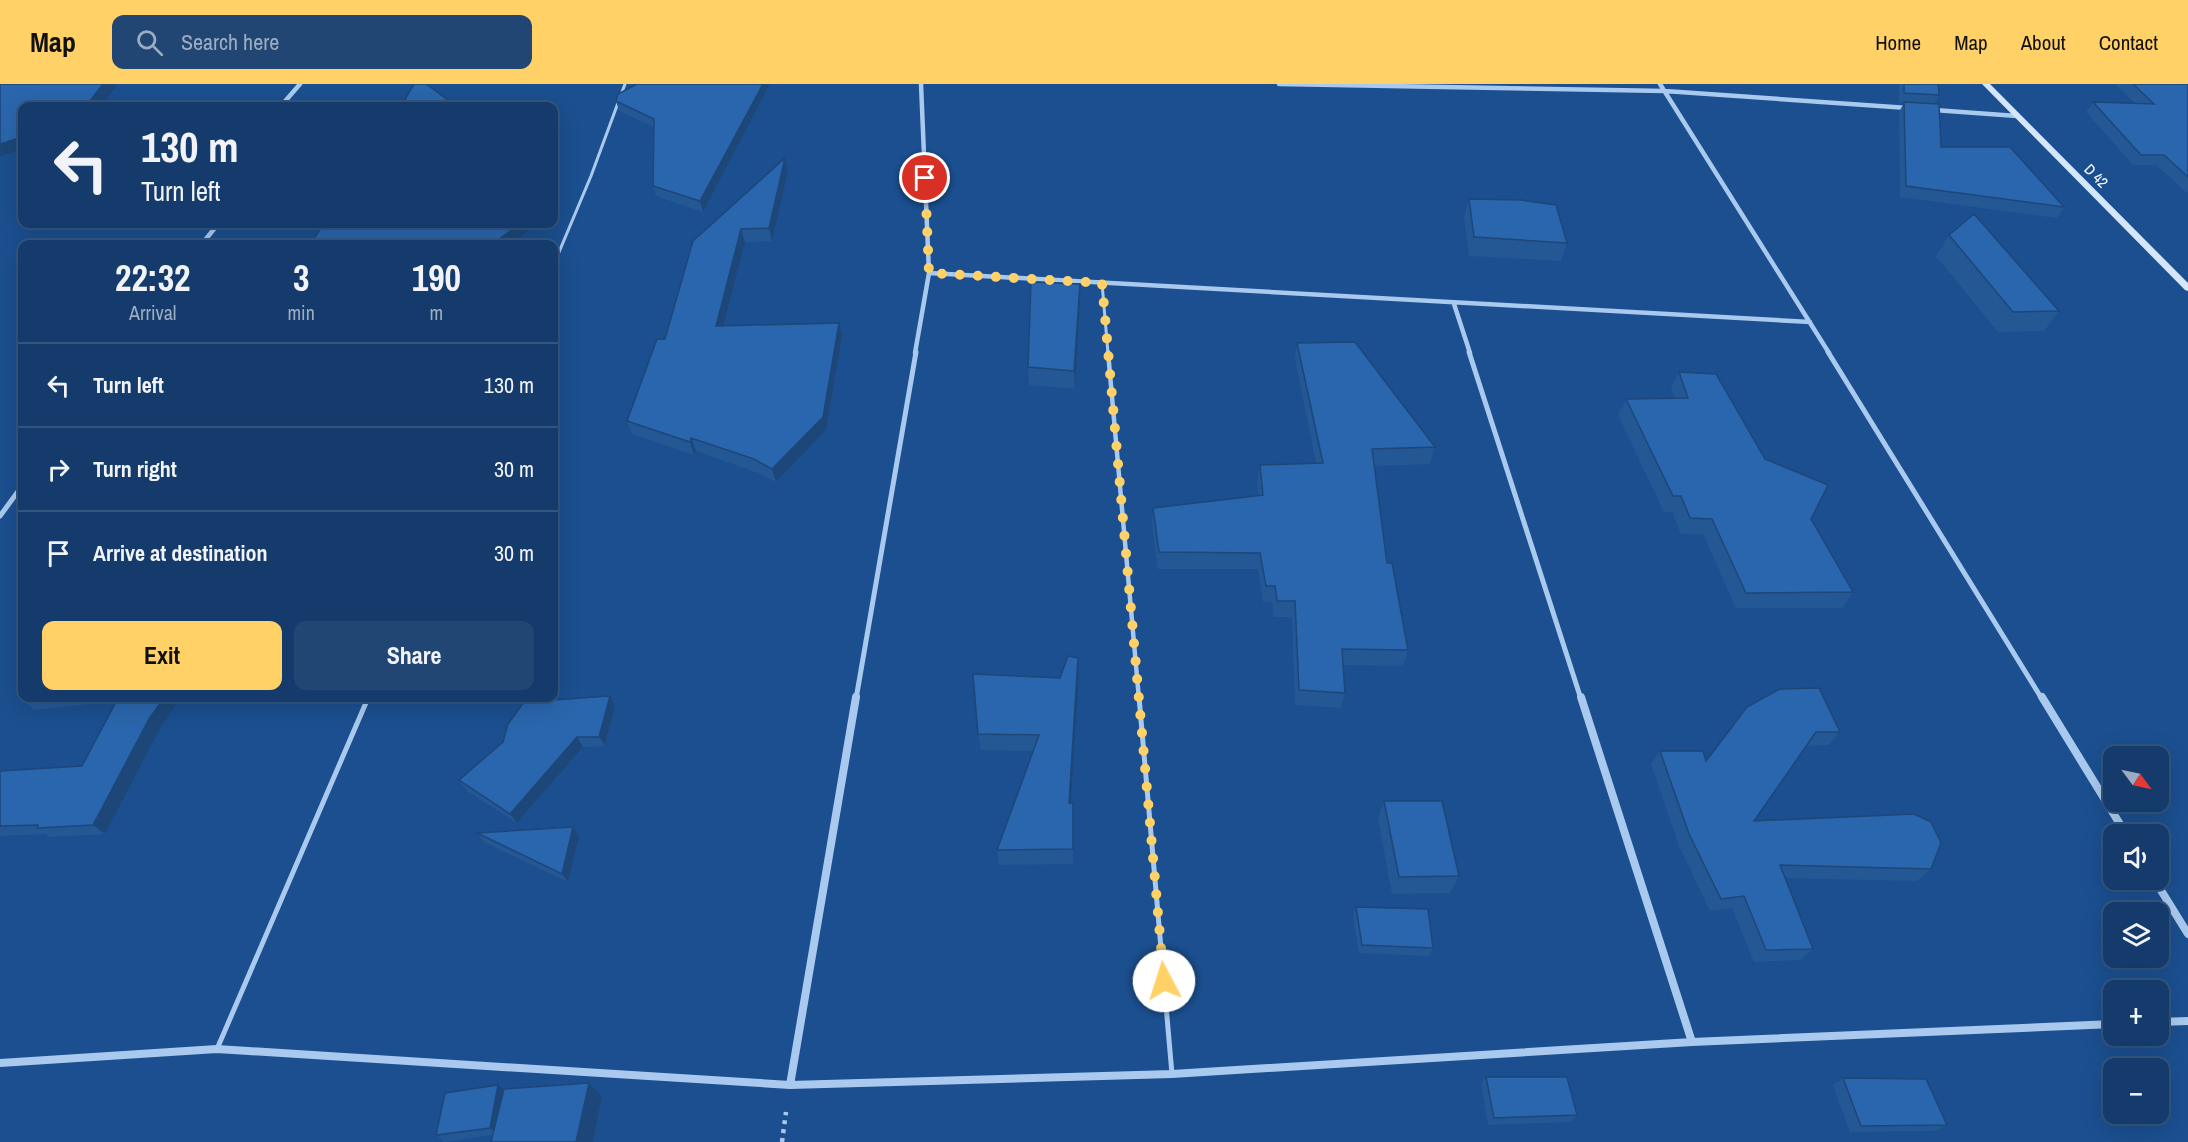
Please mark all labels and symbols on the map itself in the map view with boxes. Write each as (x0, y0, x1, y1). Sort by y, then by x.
pin (899, 152, 950, 203)
street label: D 42 (2080, 159, 2113, 192)
north arrow (2103, 746, 2169, 812)
position arrow (1132, 949, 1196, 1013)

